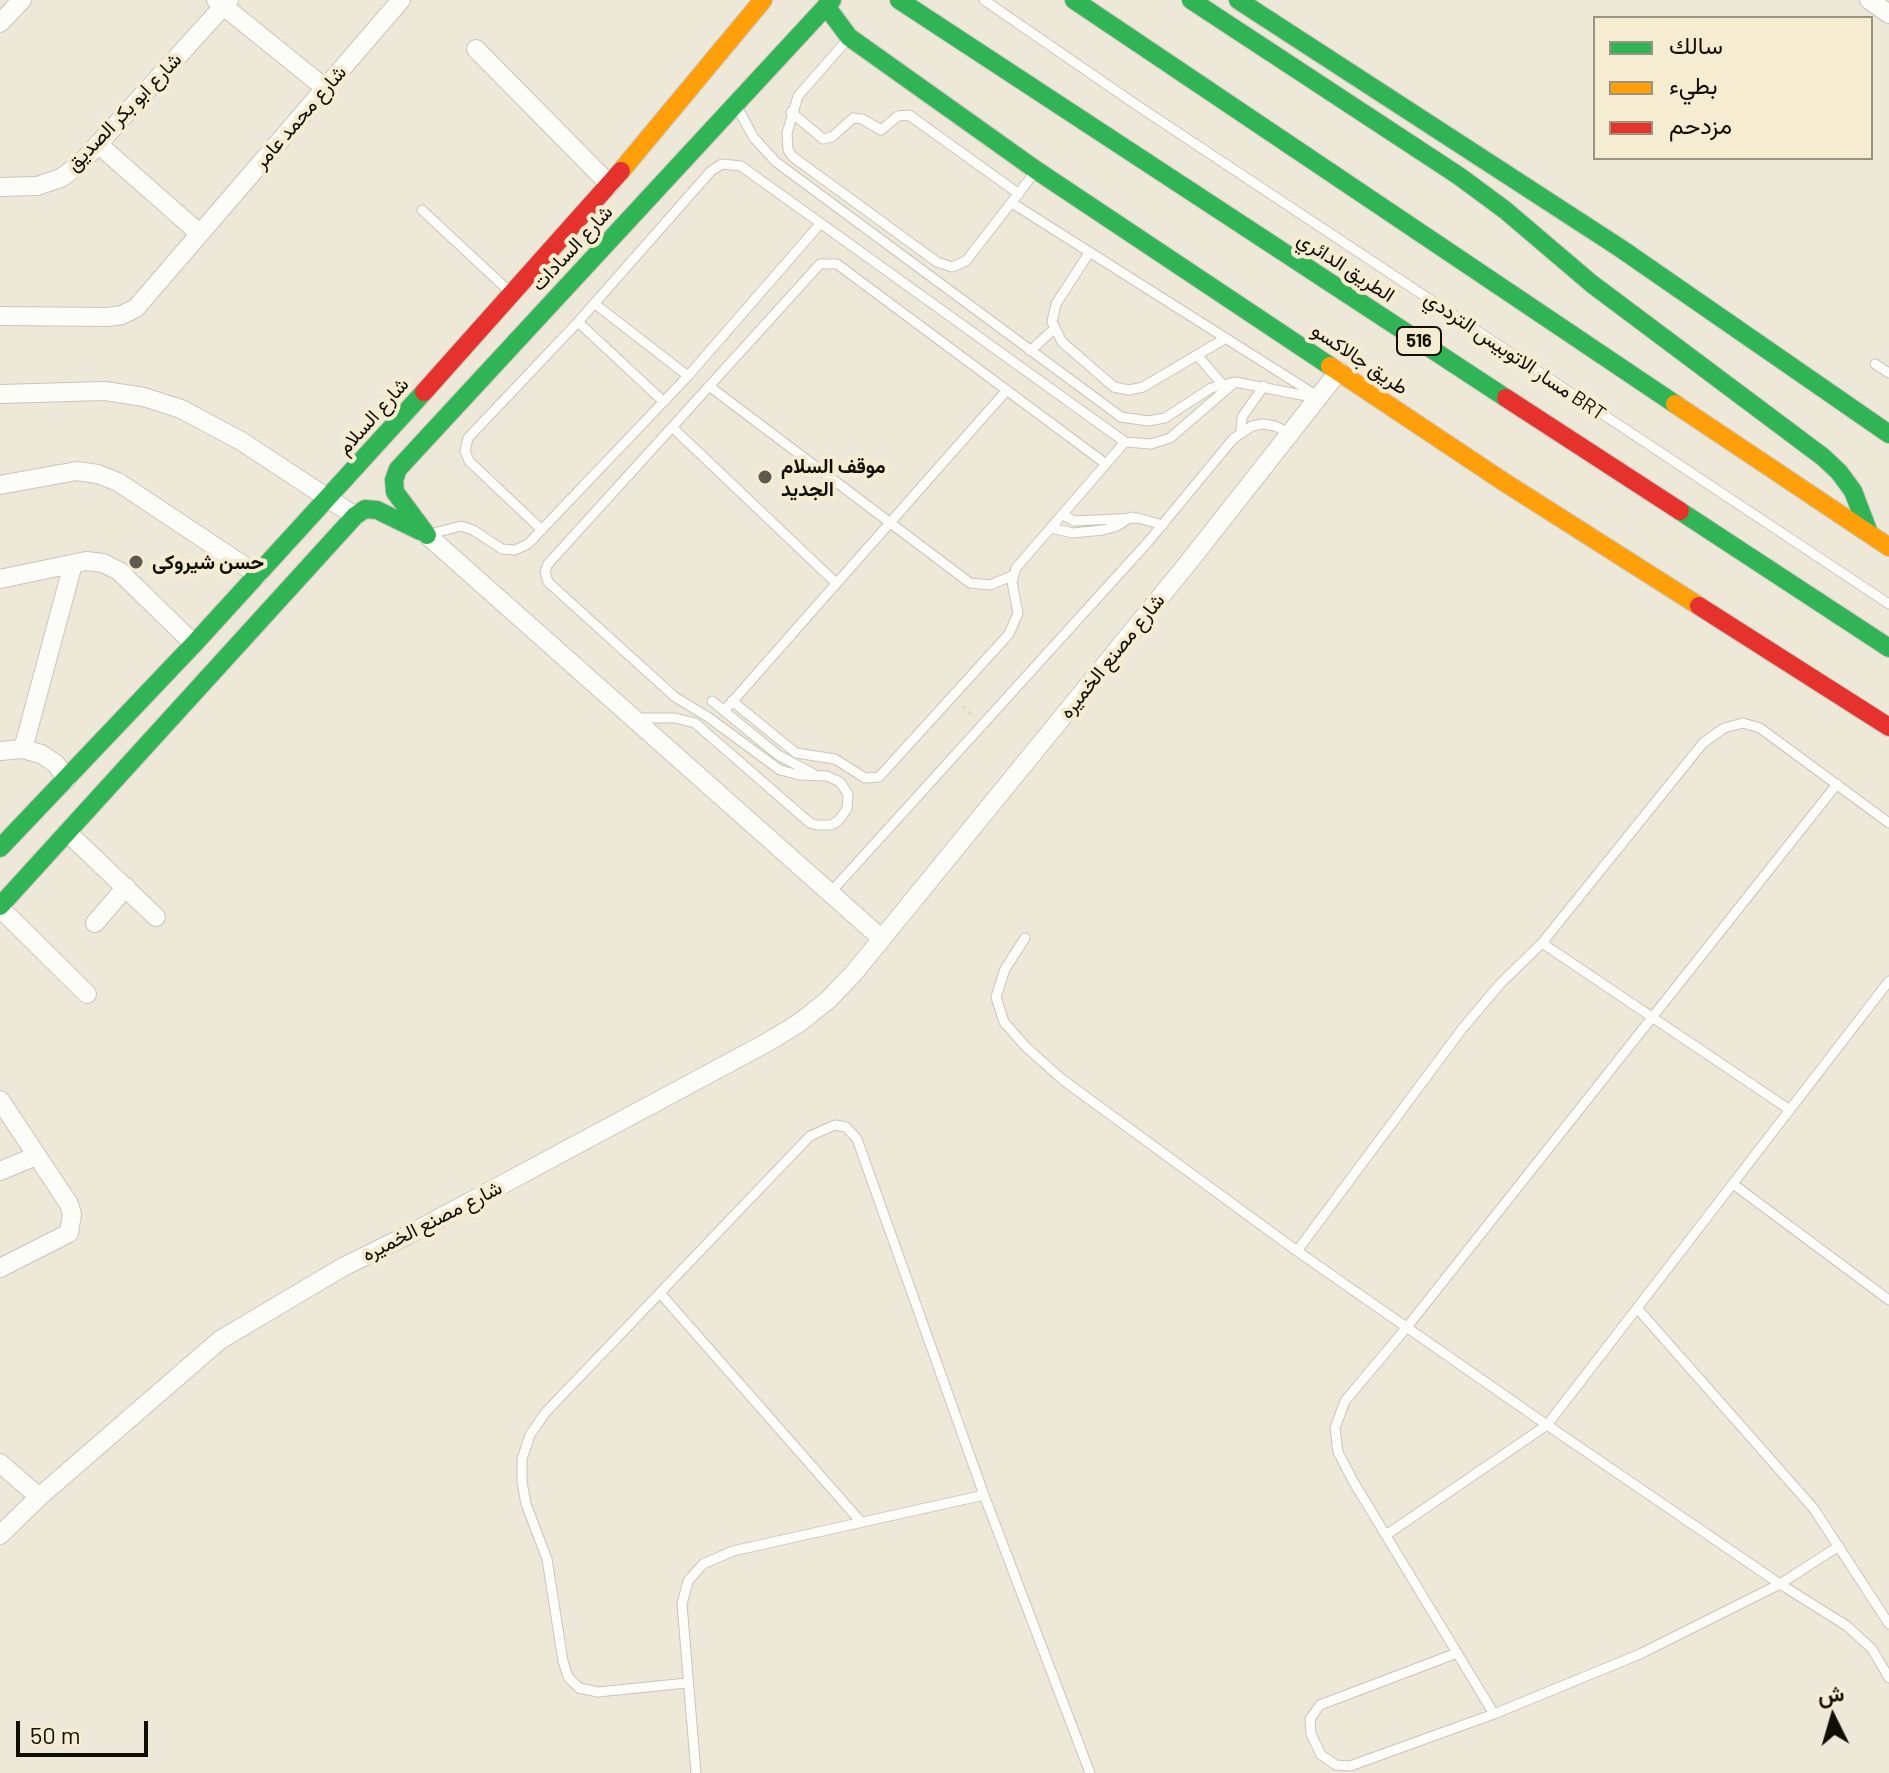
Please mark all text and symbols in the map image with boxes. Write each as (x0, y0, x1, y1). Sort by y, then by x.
legend (1593, 16, 1873, 160)
text: سالك (1669, 30, 1723, 59)
street label: شارع ابو بكر الصديق (61, 48, 187, 176)
street label: شارع محمد عامر (249, 61, 351, 173)
text: بطيء (1669, 70, 1718, 99)
text: مزدحم (1669, 110, 1732, 139)
street label: شارع السادات (526, 200, 618, 296)
street label: الطريق الدائري (1293, 227, 1399, 307)
street label: مسار الاتوبيس الترددي BRT (1420, 286, 1610, 426)
street label: طريق جالاكسو (1307, 318, 1413, 400)
road number: 516 (1397, 327, 1441, 355)
street label: شارع السلام (332, 373, 414, 459)
place label: موقف السلام الجديد (781, 454, 886, 501)
marker: موقف السلام الجديد (756, 468, 774, 486)
place label: حسن شيروكى (152, 550, 264, 574)
marker: حسن شيروكى (127, 553, 145, 571)
street label: شارع مصنع الخميره (1054, 589, 1170, 723)
street label: شارع مصنع الخميره (358, 1175, 506, 1267)
north arrow (1793, 1677, 1873, 1757)
text: ش (1817, 1679, 1845, 1707)
scale bar (20, 1705, 152, 1755)
text: 50 m (30, 1720, 81, 1749)

